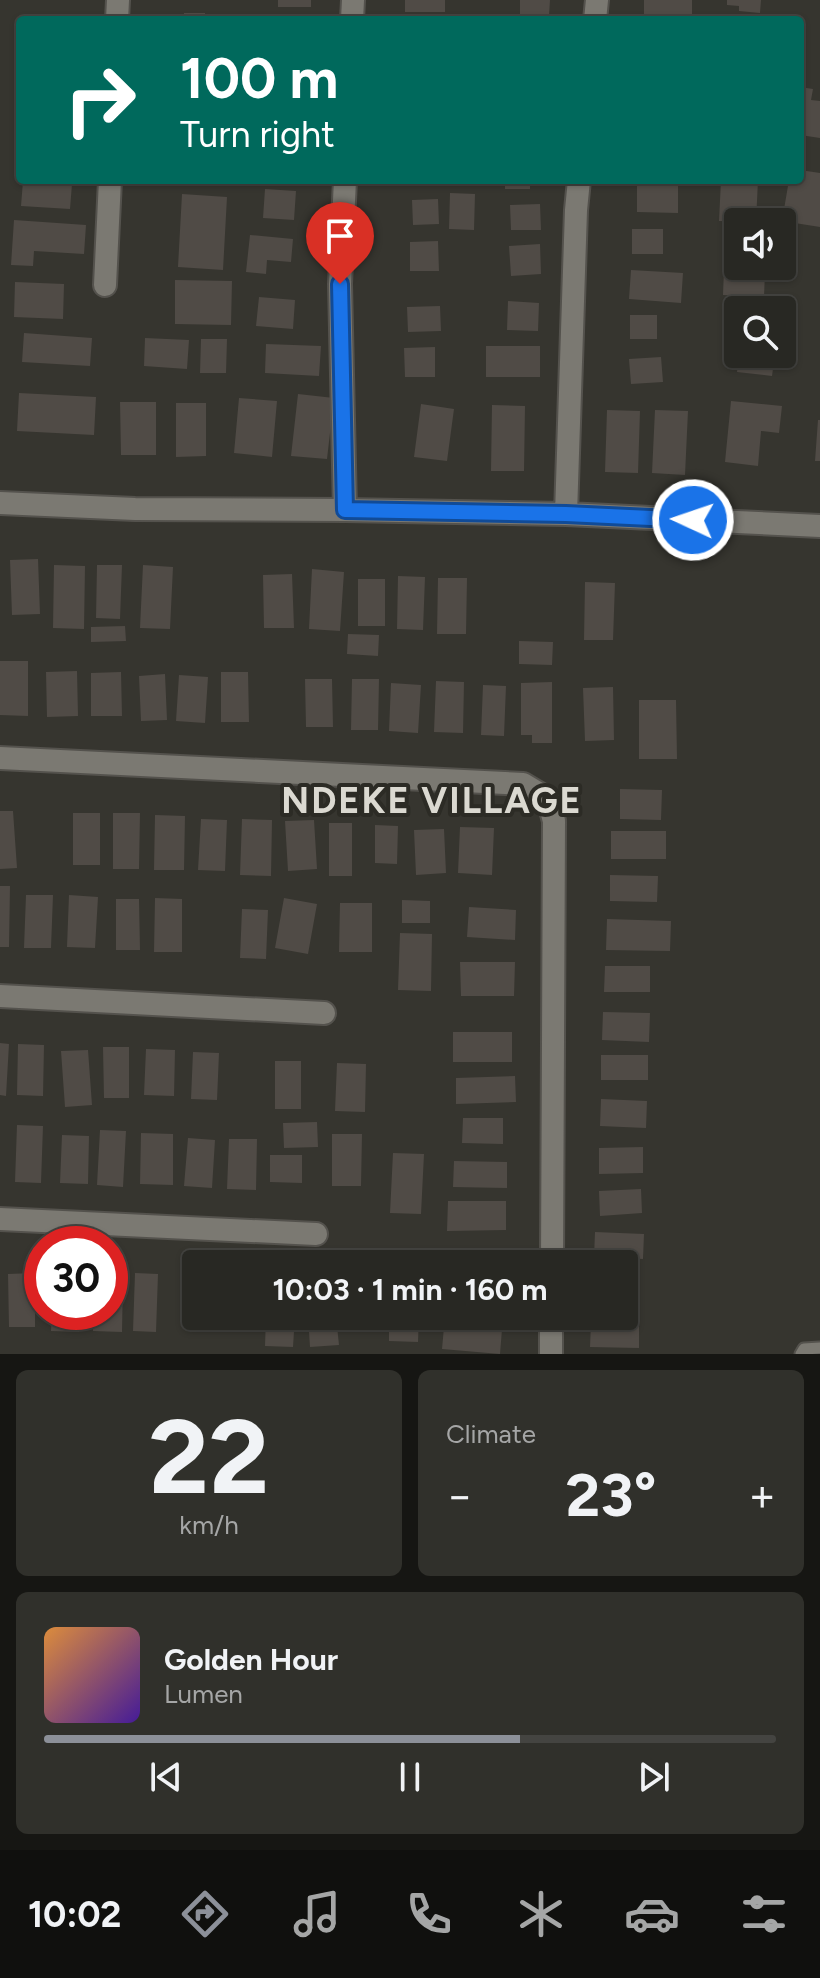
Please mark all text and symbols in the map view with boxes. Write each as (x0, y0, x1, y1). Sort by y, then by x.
text: 100 m (180, 45, 338, 112)
icon: right (48, 48, 152, 152)
text: Turn right (180, 113, 335, 156)
pin (306, 202, 374, 284)
map controls (724, 208, 796, 368)
button: sound (724, 208, 796, 280)
icon: arrive (318, 214, 362, 258)
button: search (724, 296, 796, 368)
position arrow (651, 478, 735, 562)
district label: NDEKE VILLAGE (281, 779, 583, 822)
speed limit sign: 30 (24, 1226, 128, 1330)
text: 10:03 · 1 min · 160 m (272, 1271, 548, 1308)
text: 22 (149, 1394, 269, 1519)
text: Climate (446, 1418, 536, 1450)
text: 23° (566, 1459, 656, 1531)
text: − (446, 1469, 473, 1522)
text: + (749, 1469, 776, 1522)
text: km/h (179, 1509, 239, 1541)
text: Golden Hour (164, 1641, 338, 1678)
text: Lumen (164, 1678, 243, 1710)
icon: previous (144, 1755, 188, 1799)
icon: pause (388, 1755, 432, 1799)
icon: next (632, 1755, 676, 1799)
icon: directions (177, 1886, 233, 1942)
icon: music (289, 1886, 345, 1942)
icon: phone (401, 1886, 457, 1942)
icon: climate (513, 1886, 569, 1942)
icon: car (624, 1886, 680, 1942)
icon: filters (736, 1886, 792, 1942)
text: 10:02 (28, 1893, 121, 1936)

